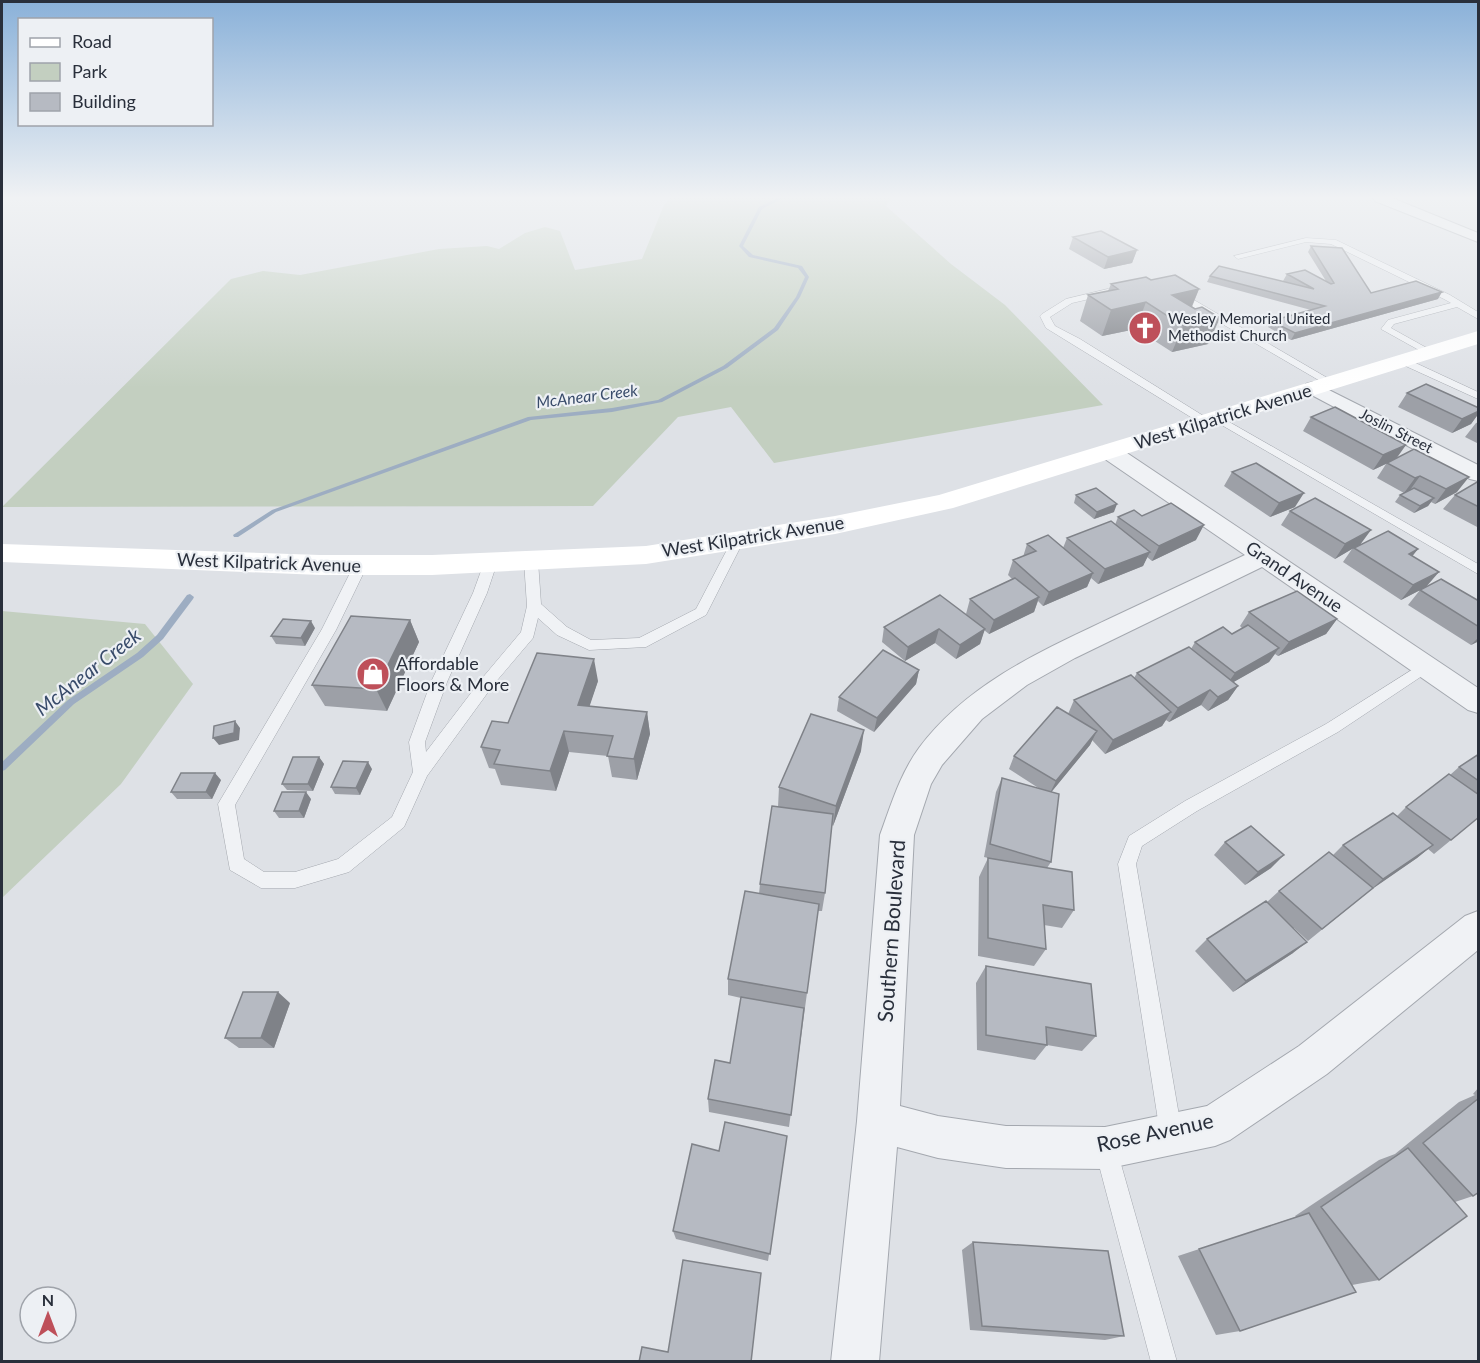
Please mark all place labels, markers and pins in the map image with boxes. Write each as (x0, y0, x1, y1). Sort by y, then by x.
place label: Wesley Memorial United Methodist Church (1168, 309, 1330, 344)
church icon: Wesley Memorial United Methodist Church (1127, 310, 1163, 346)
place label: Affordable Floors & More (396, 652, 509, 695)
shop icon: Affordable Floors & More (355, 656, 391, 692)

